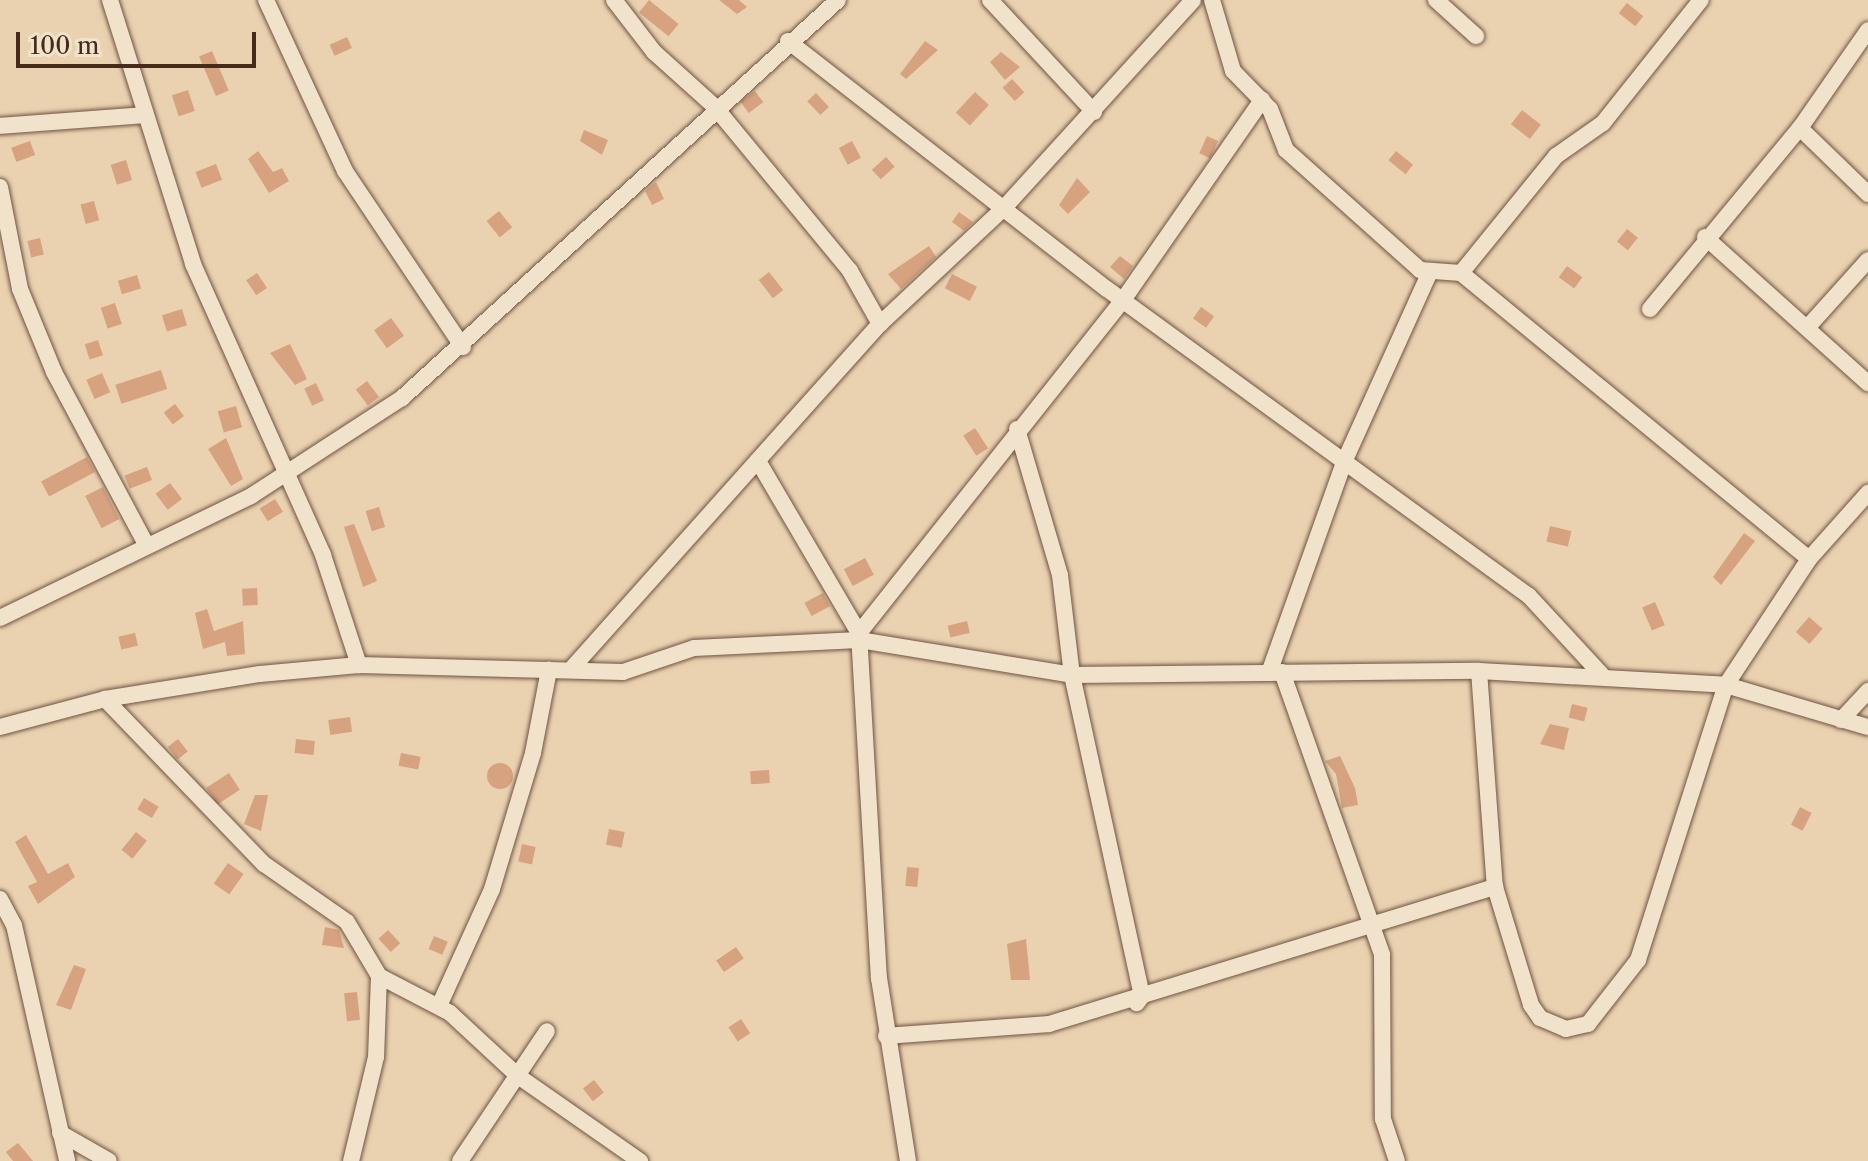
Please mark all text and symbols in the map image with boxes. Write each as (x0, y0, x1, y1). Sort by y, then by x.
scale bar (20, 16, 260, 66)
text: 100 m (30, 31, 99, 60)

